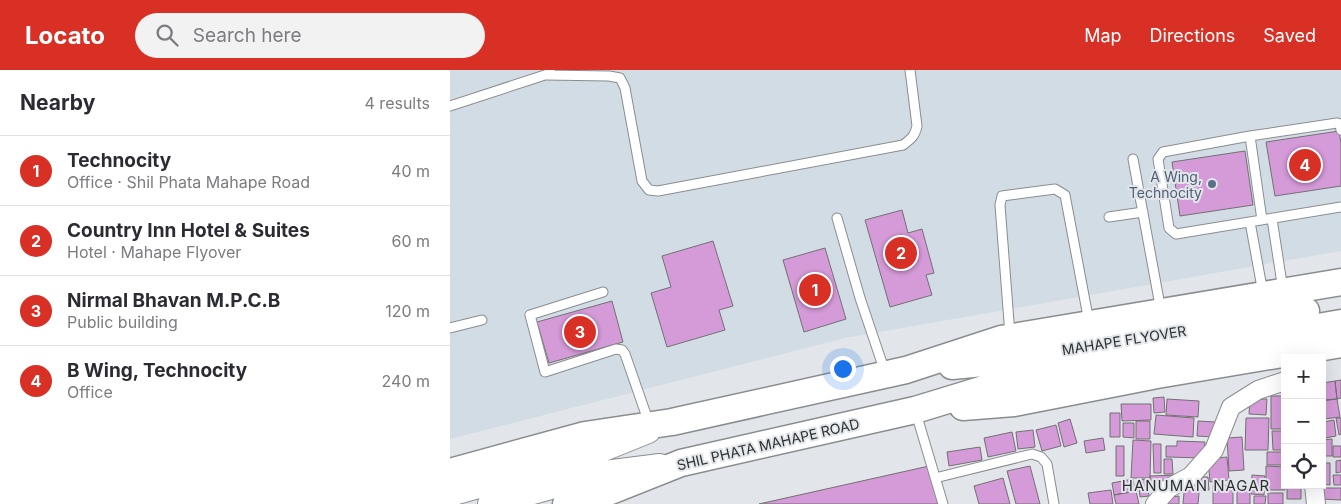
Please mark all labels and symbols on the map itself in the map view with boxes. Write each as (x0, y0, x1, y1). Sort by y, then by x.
pin: 4 (1289, 146, 1321, 184)
place label: A Wing, Technocity (1129, 168, 1202, 201)
marker: A Wing, Technocity (1206, 178, 1218, 190)
pin: 2 (885, 234, 917, 272)
pin: 1 (799, 271, 831, 309)
pin: 3 (564, 313, 596, 351)
street label: MAHAPE FLYOVER (1061, 322, 1187, 358)
your location (830, 356, 856, 382)
street label: SHIL PHATA MAHAPE ROAD (675, 415, 861, 473)
district label: HANUMAN NAGAR (1122, 476, 1270, 495)

